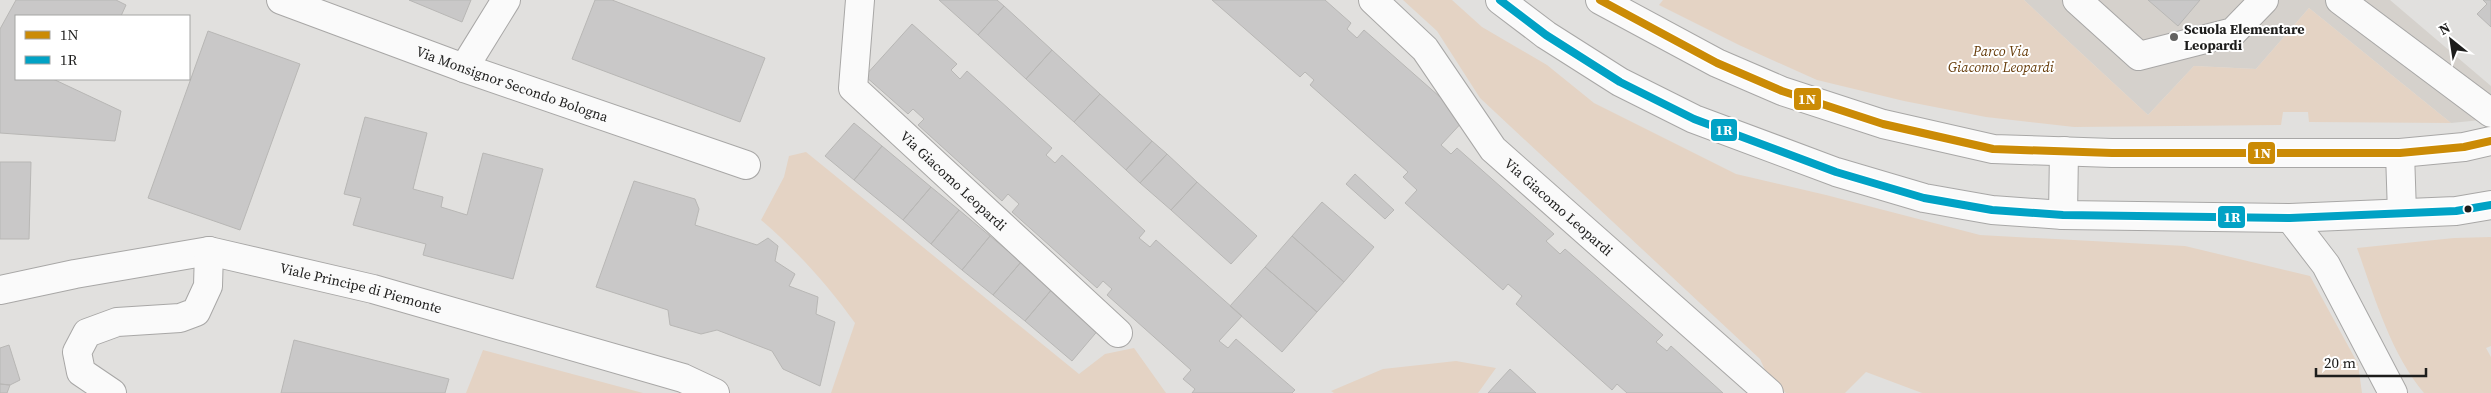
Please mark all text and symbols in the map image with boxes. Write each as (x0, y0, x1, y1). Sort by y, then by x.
legend (15, 15, 190, 80)
north arrow (2426, 15, 2476, 65)
text: N (2435, 18, 2454, 40)
place label: Scuola Elementare Leopardi (2184, 19, 2304, 55)
text: 1N (60, 24, 79, 45)
marker: Scuola Elementare Leopardi (2168, 31, 2180, 43)
street label: Via Monsignor Secondo Bologna (413, 41, 612, 127)
park label: Parco Via Giacomo Leopardi (1948, 41, 2055, 77)
text: 1R (60, 49, 78, 70)
line badge: 1N (1793, 87, 1822, 111)
text: 1N (1798, 89, 1816, 109)
line badge: 1R (1710, 118, 1738, 142)
text: 1R (1715, 120, 1733, 140)
street label: Via Giacomo Leopardi (896, 126, 1011, 235)
line badge: 1N (2247, 141, 2276, 165)
text: 1N (2253, 143, 2271, 163)
street label: Via Giacomo Leopardi (1500, 154, 1617, 261)
unlabelled marker (2463, 204, 2473, 214)
line badge: 1R (2217, 205, 2246, 229)
text: 1R (2223, 207, 2241, 227)
street label: Viale Principe di Piemonte (278, 258, 444, 318)
scale bar (2316, 346, 2426, 378)
text: 20 m (2324, 352, 2356, 373)

